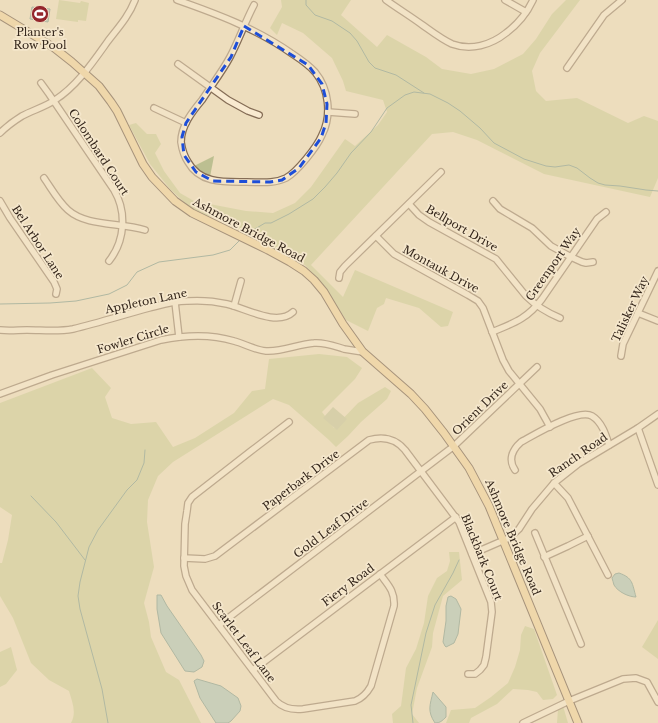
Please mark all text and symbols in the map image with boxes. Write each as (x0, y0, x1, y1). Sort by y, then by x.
sports icon: Planter's Row Pool (30, 4, 50, 24)
place label: Planter's Row Pool (14, 25, 67, 52)
street label: Colombard Court (66, 106, 133, 199)
street label: Ashmore Bridge Road (190, 194, 308, 266)
street label: Bel Arbor Lane (9, 202, 67, 282)
street label: Bellport Drive (424, 202, 500, 254)
street label: Greenport Way (522, 225, 584, 303)
street label: Montauk Drive (400, 242, 482, 296)
street label: Talisker Way (609, 274, 651, 344)
street label: Appleton Lane (103, 285, 188, 317)
street label: Fowler Circle (95, 321, 171, 357)
street label: Orient Drive (449, 378, 511, 438)
street label: Ranch Road (546, 429, 610, 480)
street label: Paperbark Drive (260, 447, 342, 513)
street label: Ashmore Bridge Road (482, 476, 544, 598)
street label: Gold Leaf Drive (291, 495, 371, 561)
street label: Blackbark Court (458, 512, 506, 603)
street label: Fiery Road (319, 560, 377, 609)
street label: Scarlet Leaf Lane (209, 599, 279, 685)

